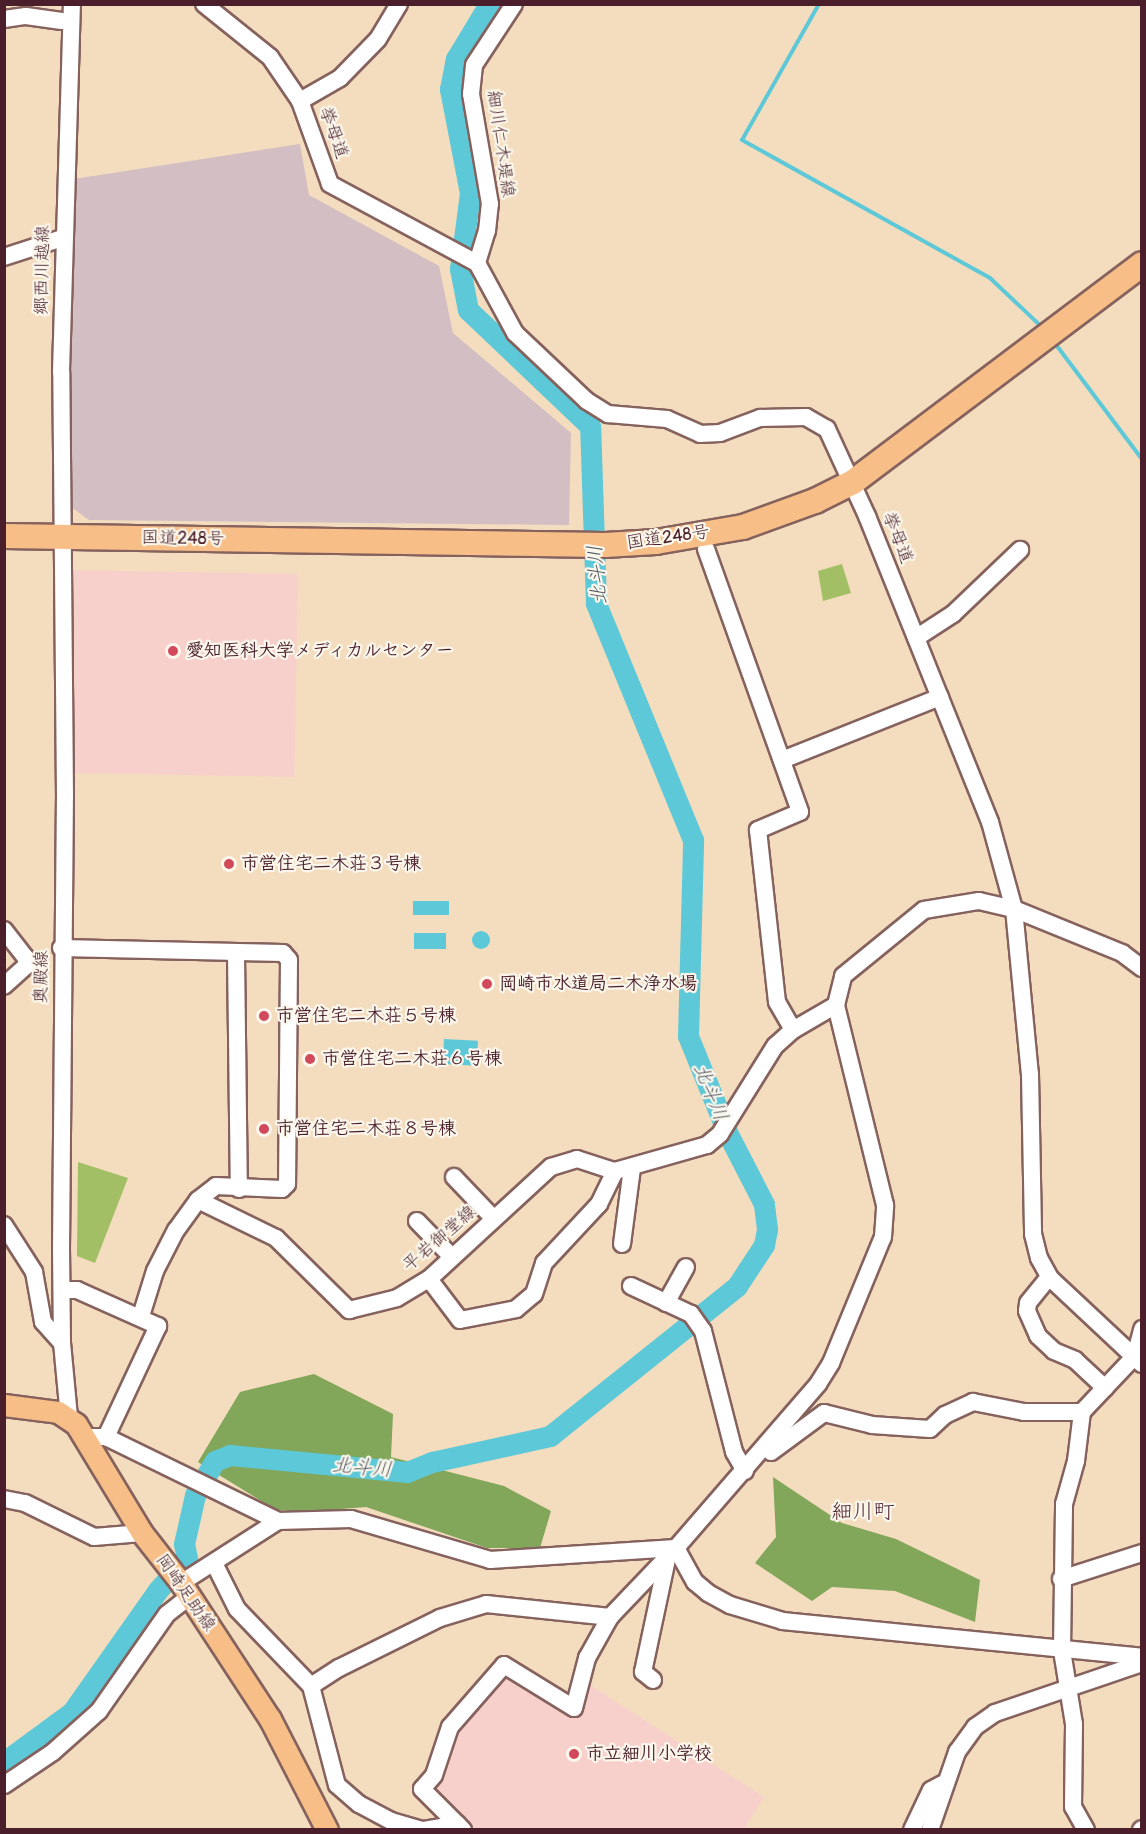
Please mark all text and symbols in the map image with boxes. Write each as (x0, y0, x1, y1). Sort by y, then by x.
street label: 細川仁木堤線 (482, 89, 518, 199)
street label: 挙母道 (314, 104, 352, 162)
street label: 郷西川越線 (31, 225, 55, 315)
street label: 挙母道 (877, 509, 917, 567)
street label: 国道248号 (625, 521, 711, 555)
street label: 国道248号 (141, 527, 225, 551)
water label: 北斗川 (582, 544, 612, 606)
place label: 愛知医科大学メディカルセンター (186, 640, 456, 662)
marker: 愛知医科大学メディカルセンター (164, 642, 182, 660)
place label: 市営住宅二木荘３号棟 (241, 853, 421, 875)
marker: 市営住宅二木荘３号棟 (222, 857, 236, 871)
street label: 奥殿線 (31, 950, 53, 1004)
place label: 岡崎市水道局二木浄水場 (499, 973, 697, 995)
marker: 岡崎市水道局二木浄水場 (480, 977, 494, 991)
place label: 市営住宅二木荘５号棟 (276, 1005, 456, 1027)
marker: 市営住宅二木荘５号棟 (257, 1009, 271, 1023)
place label: 市営住宅二木荘６号棟 (322, 1048, 502, 1070)
marker: 市営住宅二木荘６号棟 (303, 1052, 317, 1066)
water label: 北斗川 (689, 1060, 733, 1124)
place label: 市営住宅二木荘８号棟 (276, 1118, 456, 1140)
marker: 市営住宅二木荘８号棟 (257, 1122, 271, 1136)
street label: 平岩御堂線 (399, 1201, 481, 1277)
water label: 北斗川 (331, 1452, 393, 1482)
district label: 細川町 (832, 1499, 894, 1525)
street label: 岡崎足助線 (150, 1550, 220, 1636)
place label: 市立細川小学校 (586, 1743, 712, 1765)
marker: 市立細川小学校 (567, 1747, 581, 1761)

